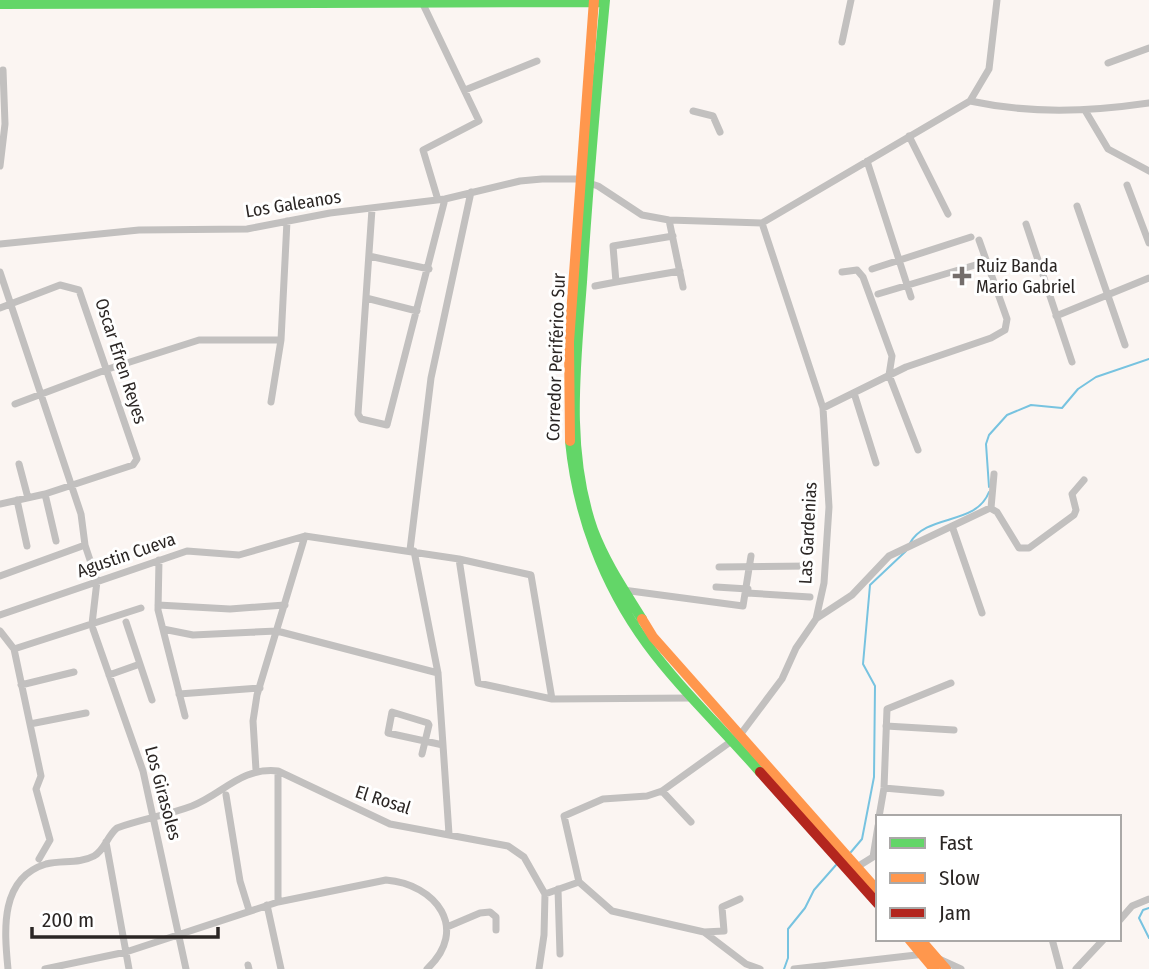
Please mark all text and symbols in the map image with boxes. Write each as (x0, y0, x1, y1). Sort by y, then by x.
street label: Los Galeanos (243, 186, 343, 222)
place label: Ruiz Banda Mario Gabriel (976, 255, 1076, 298)
marker: Ruiz Banda Mario Gabriel (954, 268, 970, 284)
street label: Corredor Periférico Sur (542, 272, 570, 441)
street label: Oscar Efren Reyes (90, 295, 152, 427)
street label: Las Gardenias (794, 481, 822, 585)
street label: Agustin Cueva (74, 528, 178, 582)
street label: Los Girasoles (140, 743, 186, 843)
street label: El Rosal (352, 781, 414, 819)
legend (876, 815, 1121, 941)
text: Fast (939, 830, 973, 856)
text: Slow (939, 865, 980, 891)
scale bar (32, 895, 217, 939)
text: Jam (939, 900, 971, 926)
text: 200 m (42, 907, 94, 933)

